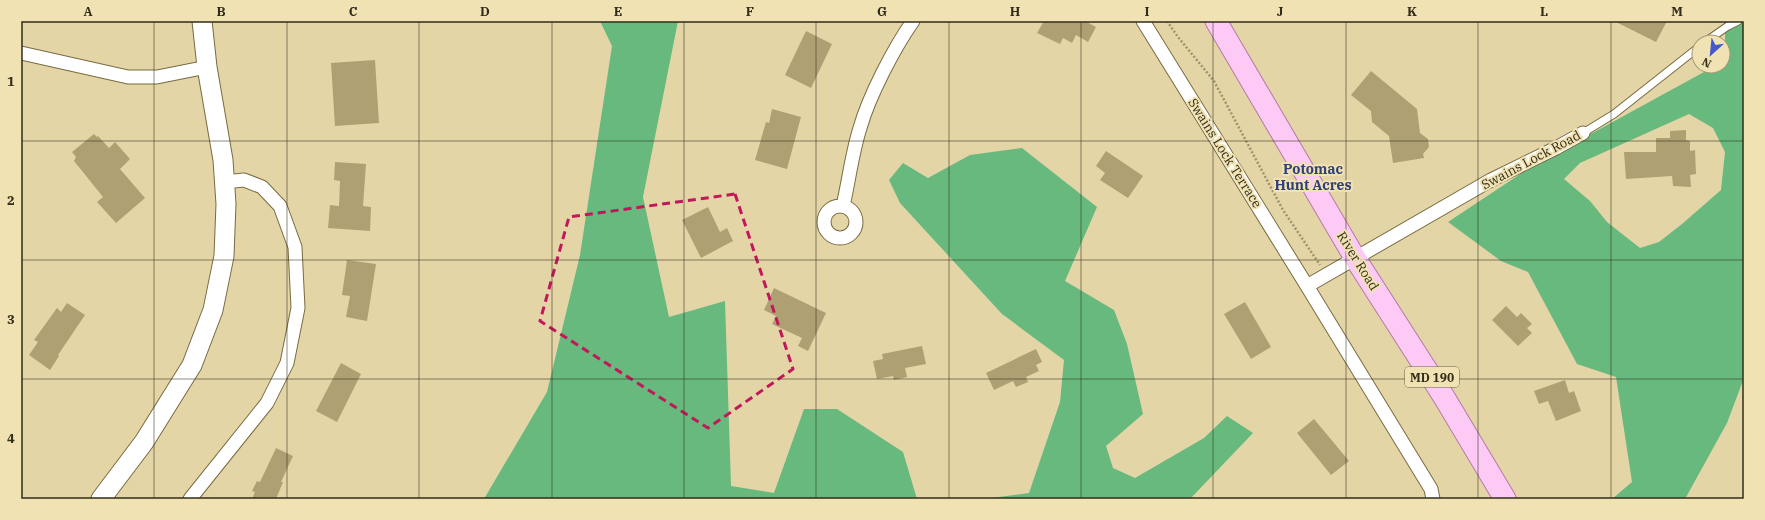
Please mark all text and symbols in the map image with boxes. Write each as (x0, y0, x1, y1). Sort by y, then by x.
text: A (83, 3, 93, 20)
text: B (216, 3, 226, 20)
text: C (349, 3, 358, 20)
text: D (480, 3, 490, 20)
text: E (614, 3, 622, 20)
text: F (746, 3, 754, 20)
text: G (877, 3, 887, 20)
text: H (1010, 3, 1021, 20)
text: I (1145, 3, 1150, 20)
text: J (1277, 3, 1284, 20)
text: K (1407, 3, 1417, 20)
text: L (1540, 3, 1548, 20)
text: M (1671, 3, 1683, 20)
north arrow (1691, 34, 1731, 74)
text: N (1699, 55, 1714, 71)
text: 1 (7, 73, 15, 90)
street label: Swains Lock Terrace (1184, 95, 1266, 211)
street label: Swains Lock Road (1478, 127, 1584, 193)
district label: Potomac Hunt Acres (1274, 160, 1352, 194)
text: 2 (7, 192, 15, 209)
street label: River Road (1333, 228, 1383, 294)
text: 3 (7, 311, 15, 328)
road number: MD 190 (1405, 367, 1459, 387)
text: 4 (7, 430, 15, 447)

